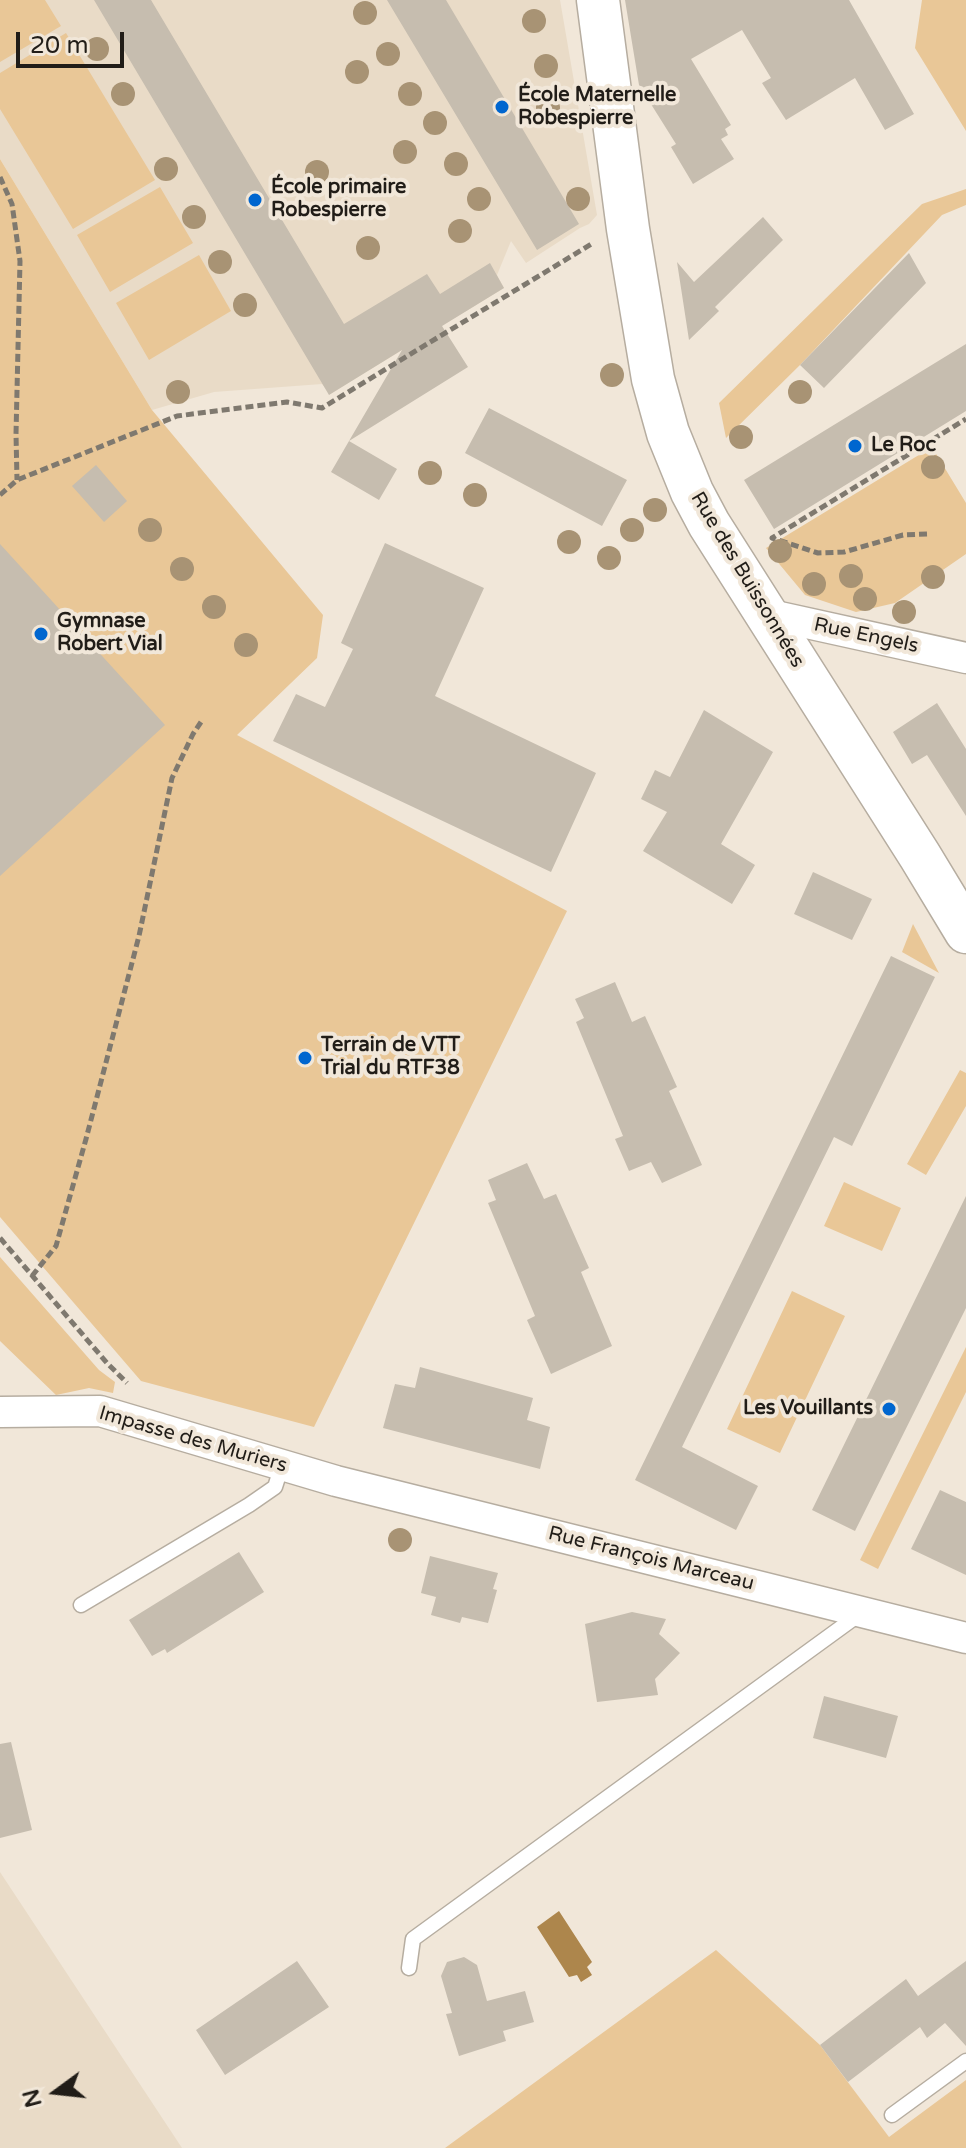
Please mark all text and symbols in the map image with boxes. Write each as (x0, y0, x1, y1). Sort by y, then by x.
scale bar (20, 16, 128, 66)
text: 20 m (30, 31, 88, 60)
place label: École Maternelle Robespierre (518, 84, 676, 131)
marker: École Maternelle Robespierre (493, 98, 511, 116)
place label: École primaire Robespierre (271, 176, 406, 223)
marker: École primaire Robespierre (246, 191, 264, 209)
place label: Le Roc (871, 434, 936, 458)
marker: Le Roc (846, 437, 864, 455)
street label: Rue des Buissonnées (685, 488, 809, 672)
place label: Gymnase Robert Vial (57, 610, 163, 657)
street label: Rue Engels (812, 613, 920, 659)
marker: Gymnase Robert Vial (32, 625, 50, 643)
place label: Terrain de VTT Trial du RTF38 (321, 1034, 460, 1081)
marker: Terrain de VTT Trial du RTF38 (296, 1049, 314, 1067)
place label: Les Vouillants (743, 1397, 873, 1421)
marker: Les Vouillants (880, 1400, 898, 1418)
street label: Impasse des Muriers (96, 1402, 290, 1478)
street label: Rue François Marceau (546, 1522, 756, 1596)
north arrow (16, 2052, 96, 2132)
text: N (18, 2086, 48, 2110)

